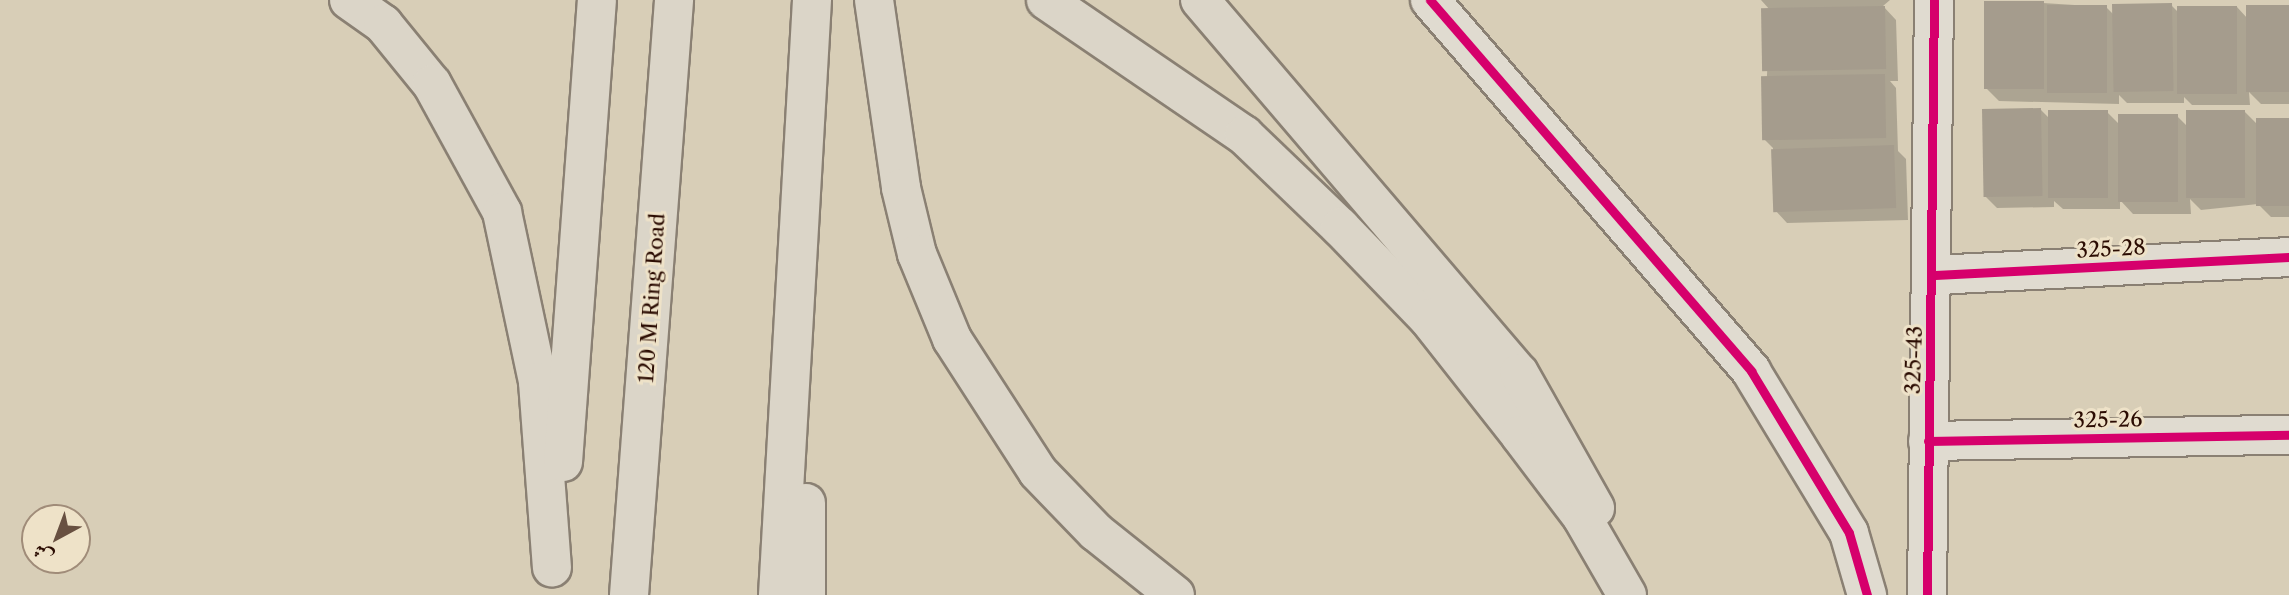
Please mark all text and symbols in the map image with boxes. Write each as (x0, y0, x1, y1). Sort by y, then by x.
street label: 120 M Ring Road (633, 212, 671, 384)
street label: 325-28 (2076, 235, 2146, 263)
street label: 325-43 (1900, 325, 1928, 395)
street label: 325-26 (2073, 407, 2143, 433)
north arrow (21, 504, 91, 574)
text: ش (29, 539, 58, 569)

